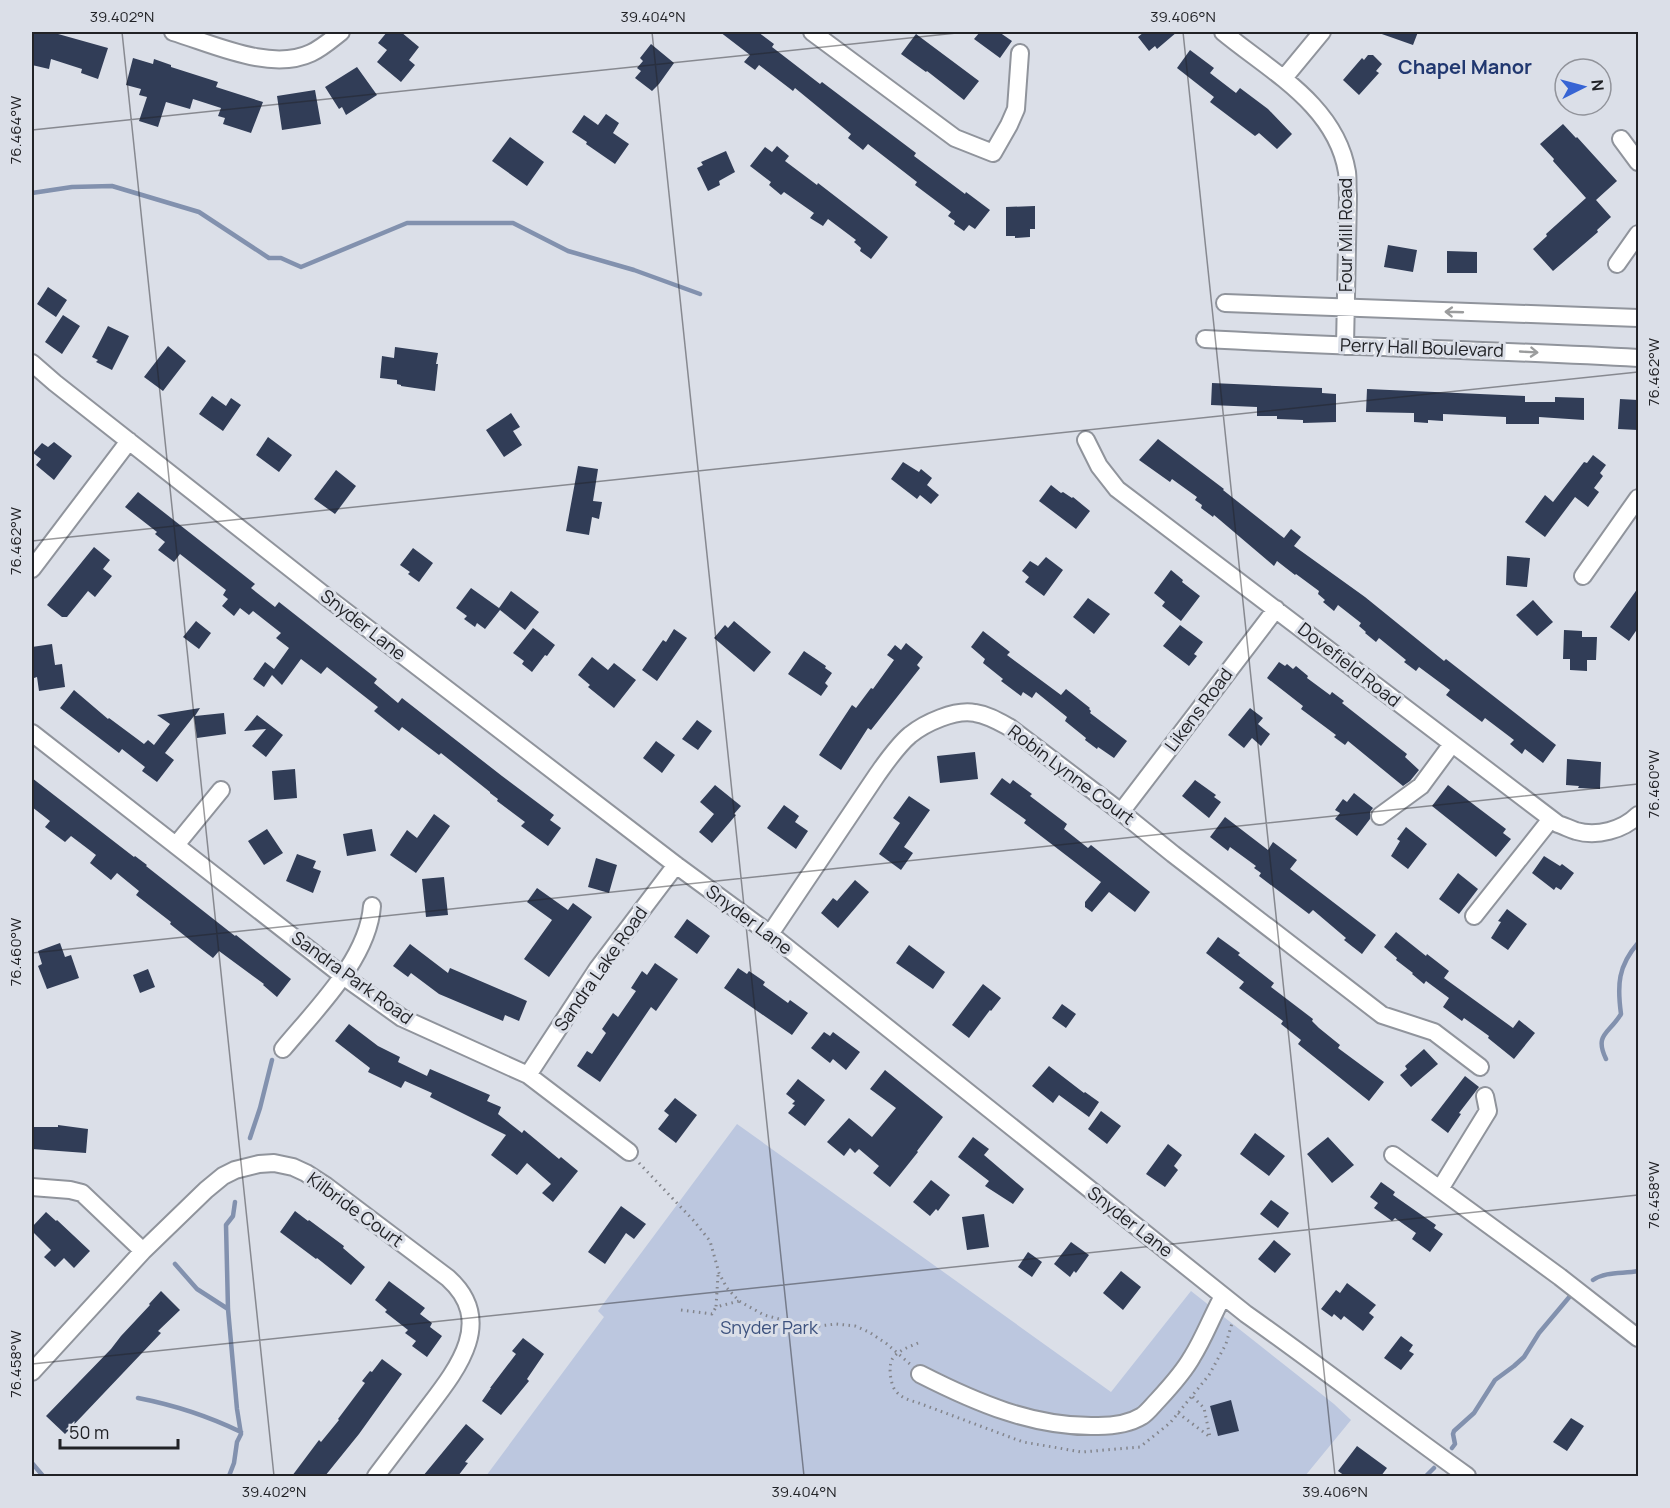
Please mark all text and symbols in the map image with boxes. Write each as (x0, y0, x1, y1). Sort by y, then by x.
text: 39.402°N (90, 6, 154, 27)
text: 39.404°N (621, 6, 685, 27)
text: 39.406°N (1150, 6, 1216, 27)
district label: Chapel Manor (1398, 53, 1532, 80)
north arrow (1553, 57, 1613, 117)
text: N (1586, 79, 1609, 92)
text: 76.464°W (5, 96, 26, 164)
street label: Four Mill Road (1333, 178, 1357, 292)
one-way arrow (1445, 307, 1465, 318)
street label: Perry Hall Boulevard (1340, 332, 1504, 362)
text: 76.462°W (1643, 338, 1664, 406)
one-way arrow (1519, 347, 1539, 358)
text: 76.462°W (5, 507, 26, 575)
street label: Snyder Lane (316, 583, 411, 665)
street label: Dovefield Road (1293, 617, 1406, 712)
street label: Likens Road (1159, 663, 1238, 756)
street label: Robin Lynne Court (1004, 719, 1140, 830)
text: 76.460°W (1643, 750, 1664, 818)
street label: Snyder Lane (702, 879, 798, 960)
street label: Sandra Lake Road (548, 901, 652, 1035)
text: 76.460°W (5, 918, 26, 986)
street label: Sandra Park Road (287, 925, 418, 1029)
text: 76.458°W (1643, 1161, 1664, 1229)
street label: Kilbride Court (303, 1166, 408, 1252)
street label: Snyder Lane (1083, 1180, 1178, 1262)
park label: Snyder Park (720, 1315, 819, 1339)
text: 76.458°W (5, 1330, 26, 1398)
scale bar (60, 1412, 178, 1450)
text: 50 m (69, 1420, 109, 1444)
text: 39.402°N (242, 1481, 306, 1502)
text: 39.404°N (772, 1481, 836, 1502)
text: 39.406°N (1302, 1481, 1368, 1502)

